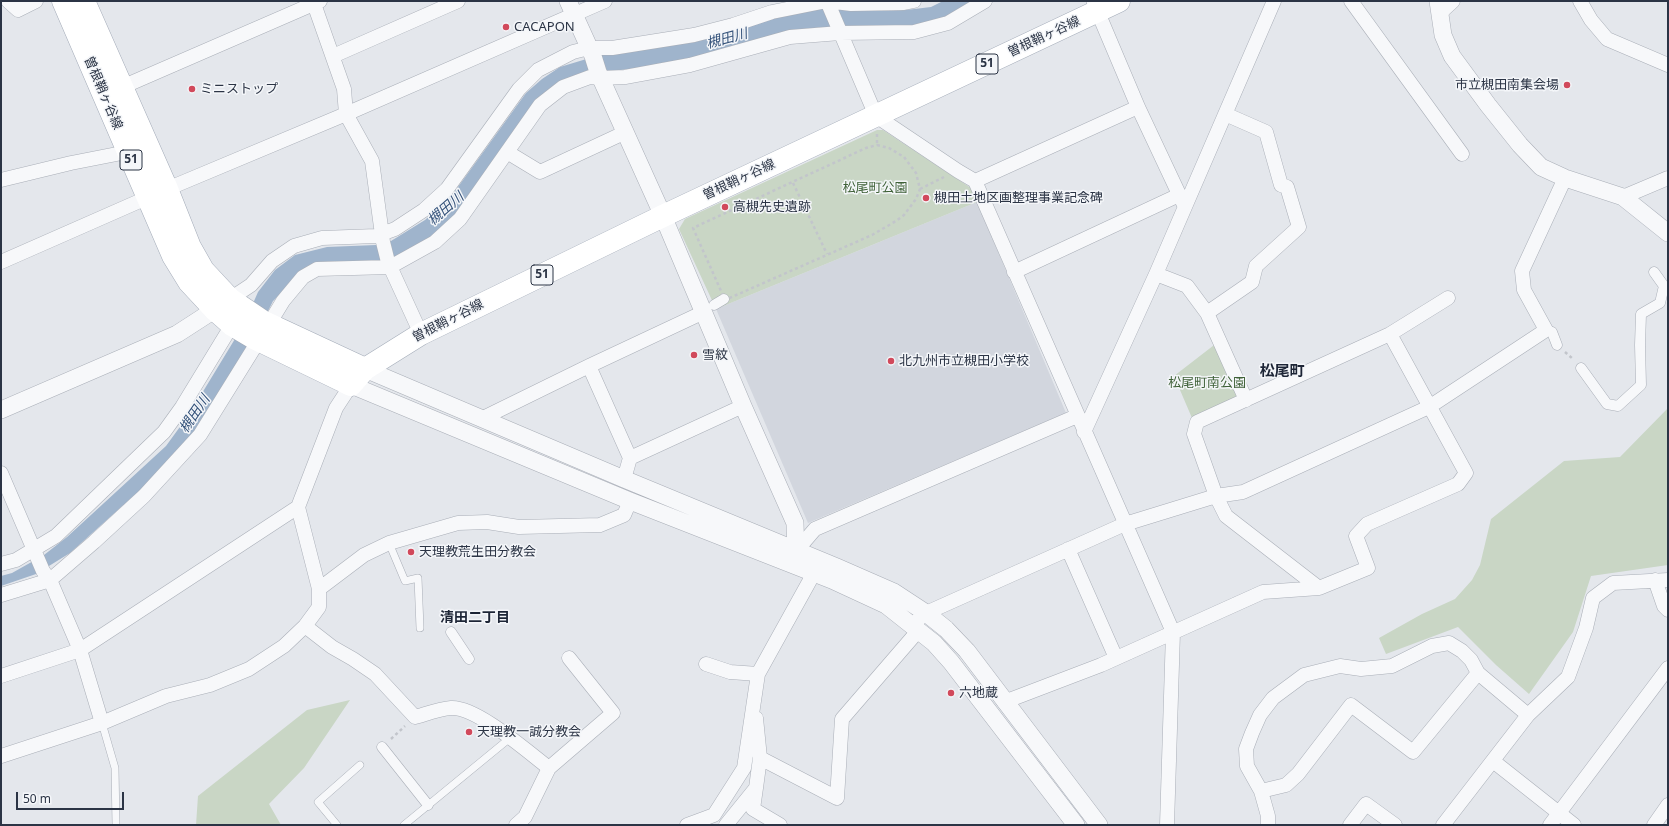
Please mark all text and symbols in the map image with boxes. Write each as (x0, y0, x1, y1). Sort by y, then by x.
street label: 曽根鞘ヶ谷線 (1005, 13, 1083, 61)
place label: CACAPON (514, 19, 575, 35)
marker: CACAPON (501, 22, 511, 32)
water label: 槻田川 (705, 25, 749, 53)
street label: 曽根鞘ヶ谷線 (81, 54, 125, 132)
road number: 51 (976, 54, 998, 74)
place label: 市立槻田南集会場 (1455, 77, 1559, 93)
marker: 市立槻田南集会場 (1562, 80, 1572, 90)
place label: ミニストップ (200, 81, 278, 97)
marker: ミニストップ (187, 84, 197, 94)
road number: 51 (120, 150, 142, 170)
street label: 曽根鞘ヶ谷線 (700, 156, 778, 204)
park label: 松尾町公園 (843, 180, 907, 196)
water label: 槻田川 (425, 189, 467, 229)
place label: 槻田土地区画整理事業記念碑 (934, 190, 1103, 206)
marker: 槻田土地区画整理事業記念碑 (921, 193, 931, 203)
place label: 高槻先史遺跡 (733, 199, 811, 215)
marker: 高槻先史遺跡 (720, 202, 730, 212)
road number: 51 (531, 265, 553, 285)
street label: 曽根鞘ヶ谷線 (410, 296, 486, 346)
place label: 雪紋 (702, 347, 728, 363)
marker: 雪紋 (689, 350, 699, 360)
place label: 北九州市立槻田小学校 (899, 353, 1029, 369)
marker: 北九州市立槻田小学校 (886, 356, 896, 366)
district label: 松尾町 (1260, 363, 1304, 381)
park label: 松尾町南公園 (1168, 375, 1246, 391)
water label: 槻田川 (176, 392, 214, 436)
place label: 天理教荒生田分教会 (419, 544, 536, 560)
marker: 天理教荒生田分教会 (406, 547, 416, 557)
district label: 清田二丁目 (440, 610, 510, 626)
place label: 六地蔵 (959, 685, 998, 701)
marker: 六地蔵 (946, 688, 956, 698)
place label: 天理教一誠分教会 (477, 724, 581, 740)
marker: 天理教一誠分教会 (464, 727, 474, 737)
scale bar (18, 784, 126, 810)
text: 50 m (23, 790, 51, 807)

